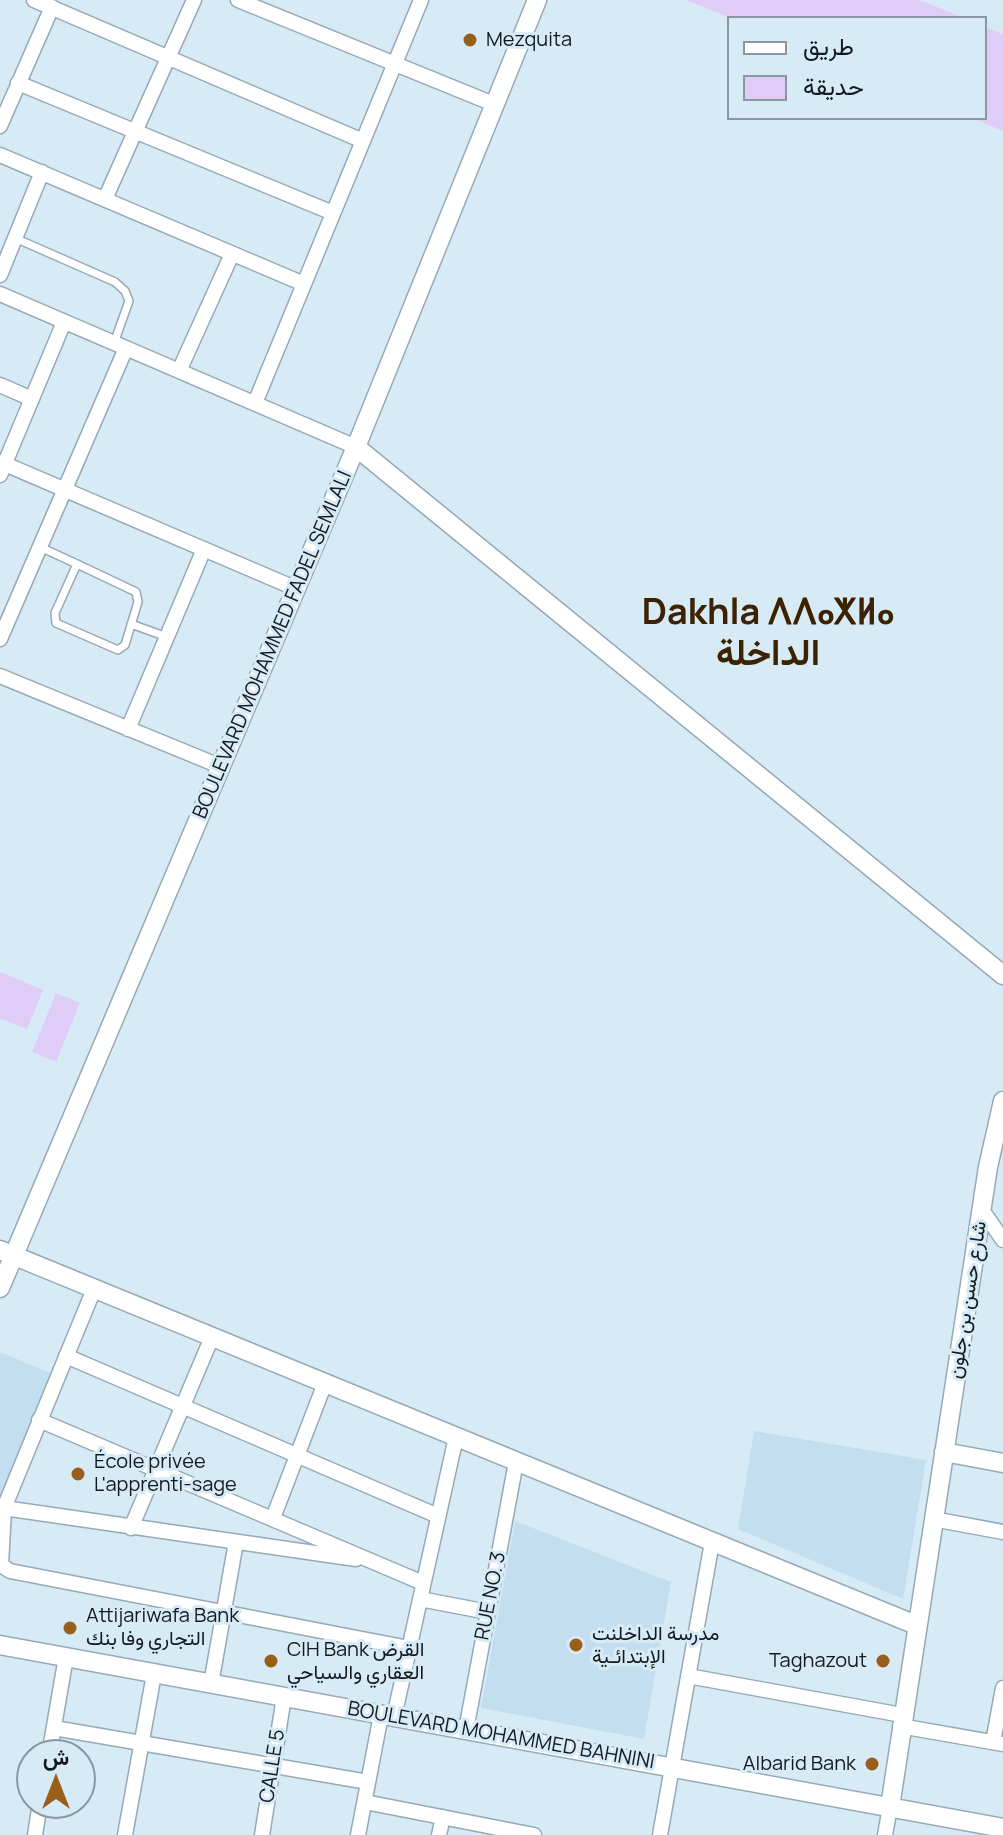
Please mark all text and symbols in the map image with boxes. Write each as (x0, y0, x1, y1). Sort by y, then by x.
legend (727, 16, 987, 120)
place label: Mezquita (486, 28, 572, 52)
text: طريق (803, 29, 854, 62)
marker: Mezquita (461, 31, 479, 49)
text: حديقة (803, 69, 864, 102)
street label: BOULEVARD MOHAMMED FADEL SEMLALI (189, 467, 357, 823)
district label: Dakhla ⴷⴷⴰⵅⵍⴰ الداخلة (642, 592, 894, 677)
street label: شارع حسن بن جلون (944, 1219, 992, 1381)
place label: École privée L'apprenti-sage (94, 1450, 237, 1497)
marker: École privée L'apprenti-sage (69, 1465, 87, 1483)
street label: RUE NO. 3 (471, 1550, 511, 1642)
place label: Attijariwafa Bank التجاري وفا بنك (86, 1604, 239, 1651)
marker: Attijariwafa Bank التجاري وفا بنك (61, 1619, 79, 1637)
place label: مدرسة الداخلنت الإبتدائـية (592, 1622, 719, 1669)
marker: مدرسة الداخلنت الإبتدائـية (567, 1636, 585, 1654)
place label: CIH Bank القرض العقاري والسياحي (287, 1638, 424, 1685)
place label: Taghazout (769, 1649, 867, 1673)
marker: CIH Bank القرض العقاري والسياحي (262, 1652, 280, 1670)
marker: Taghazout (874, 1652, 892, 1670)
street label: BOULEVARD MOHAMMED BAHNINI (346, 1697, 656, 1775)
street label: CALLE 5 (255, 1728, 291, 1804)
north arrow (16, 1739, 96, 1819)
text: ش (43, 1742, 69, 1772)
place label: Albarid Bank (743, 1752, 856, 1776)
marker: Albarid Bank (863, 1755, 881, 1773)

